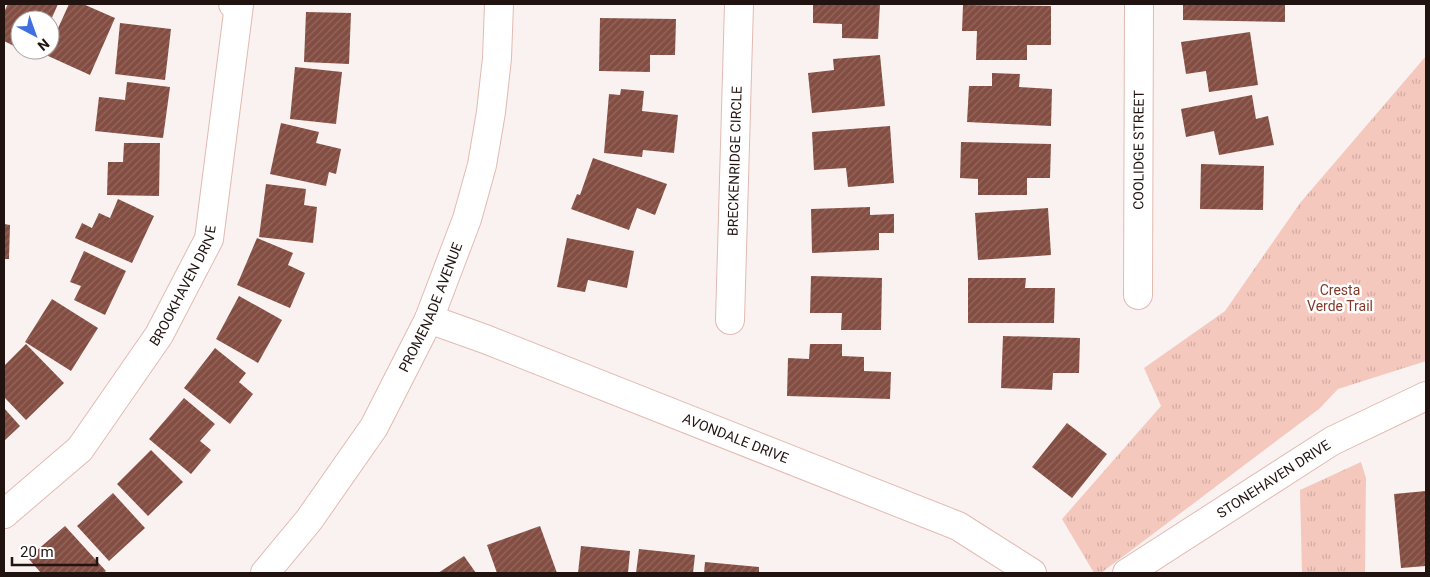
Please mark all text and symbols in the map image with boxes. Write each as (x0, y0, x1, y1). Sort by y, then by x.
north arrow (10, 10, 60, 60)
text: N (35, 36, 53, 54)
street label: BRECKENRIDGE CIRCLE (724, 86, 745, 236)
street label: COOLIDGE STREET (1130, 89, 1147, 210)
street label: BROOKHAVEN DRIVE (146, 224, 219, 349)
street label: PROMENADE AVENUE (395, 240, 465, 375)
park label: Cresta Verde Trail (1307, 282, 1373, 314)
street label: AVONDALE DRIVE (680, 410, 791, 466)
street label: STONEHAVEN DRIVE (1214, 436, 1333, 521)
scale bar (12, 534, 98, 566)
text: 20 m (20, 543, 54, 561)

